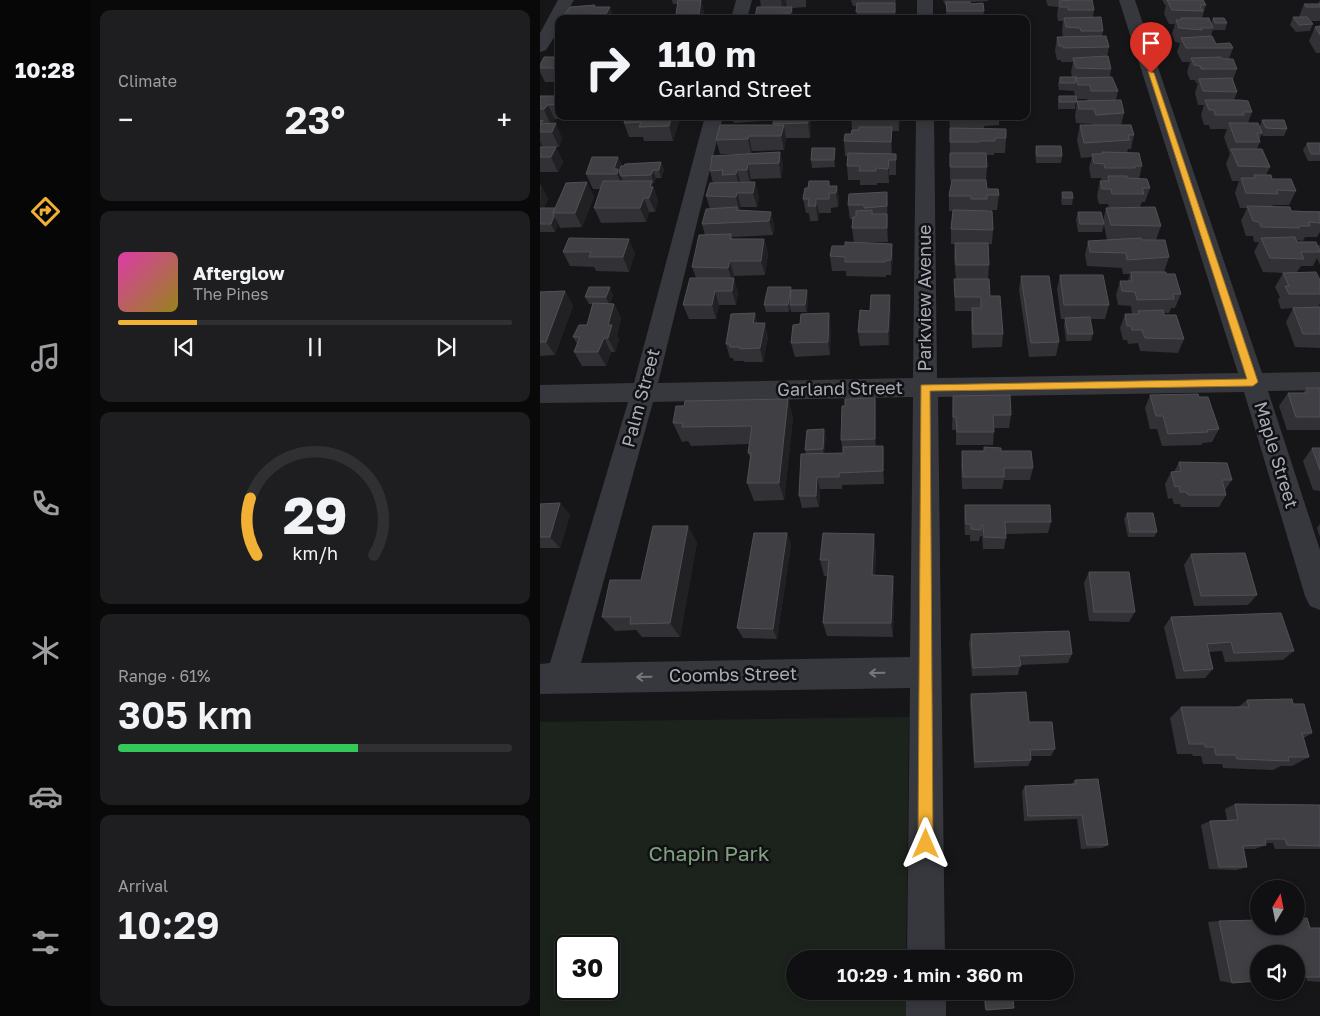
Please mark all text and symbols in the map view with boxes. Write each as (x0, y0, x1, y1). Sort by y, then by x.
pin (1130, 22, 1172, 73)
icon: arrive (1137, 29, 1165, 57)
text: 110 m (658, 33, 756, 75)
icon: right (575, 35, 640, 100)
text: 10:28 (15, 56, 75, 83)
text: Climate (118, 71, 177, 91)
text: Garland Street (658, 75, 812, 102)
text: 23° (285, 97, 345, 142)
text: − (118, 103, 133, 136)
text: + (497, 103, 512, 136)
icon: directions (28, 194, 63, 229)
street label: Parkview Avenue (913, 225, 935, 371)
text: Afterglow (193, 261, 284, 284)
text: The Pines (193, 284, 268, 304)
icon: previous (170, 333, 198, 361)
icon: pause (301, 333, 329, 361)
icon: next (432, 333, 460, 361)
icon: music (28, 340, 63, 375)
street label: Palm Street (616, 346, 664, 449)
street label: Garland Street (777, 376, 903, 400)
street label: Maple Street (1250, 399, 1304, 511)
text: 29 (283, 483, 347, 545)
icon: phone (28, 486, 63, 521)
text: km/h (292, 542, 338, 564)
icon: climate (28, 633, 63, 668)
street label: Coombs Street (669, 662, 797, 686)
text: Range · 61% (118, 666, 210, 686)
one-way arrow (869, 668, 885, 678)
one-way arrow (636, 672, 652, 682)
text: 305 km (118, 692, 253, 737)
icon: car (28, 779, 63, 814)
position arrow (899, 817, 951, 869)
park label: Chapin Park (648, 840, 770, 866)
text: Arrival (118, 876, 168, 896)
north arrow (1250, 880, 1305, 935)
map controls (1250, 880, 1305, 1000)
text: 10:29 (118, 902, 220, 947)
icon: filters (28, 925, 63, 960)
speed limit sign: 30 (555, 935, 620, 1000)
button: sound (1250, 945, 1305, 1000)
text: 10:29 · 1 min · 360 m (837, 963, 1023, 986)

